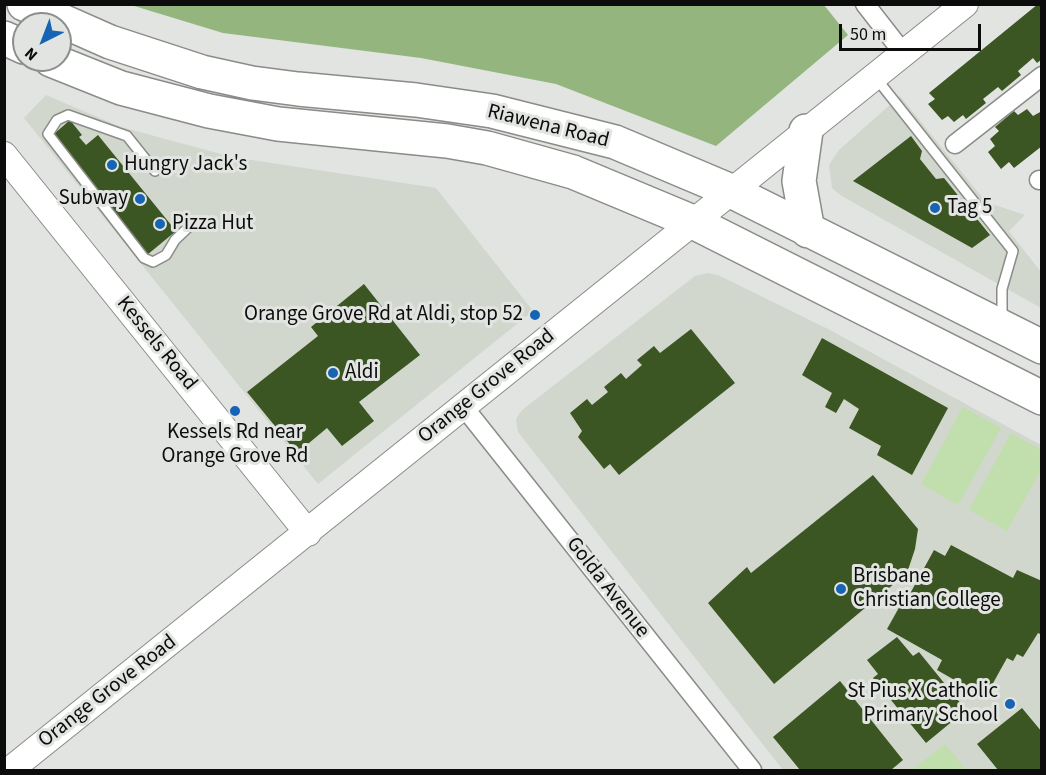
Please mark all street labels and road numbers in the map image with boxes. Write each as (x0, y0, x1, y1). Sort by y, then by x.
street label: Riawena Road (485, 100, 611, 154)
street label: Kessels Road (110, 292, 202, 396)
street label: Orange Grove Road (414, 324, 560, 450)
street label: Golda Avenue (560, 533, 654, 643)
street label: Orange Grove Road (34, 630, 182, 754)

